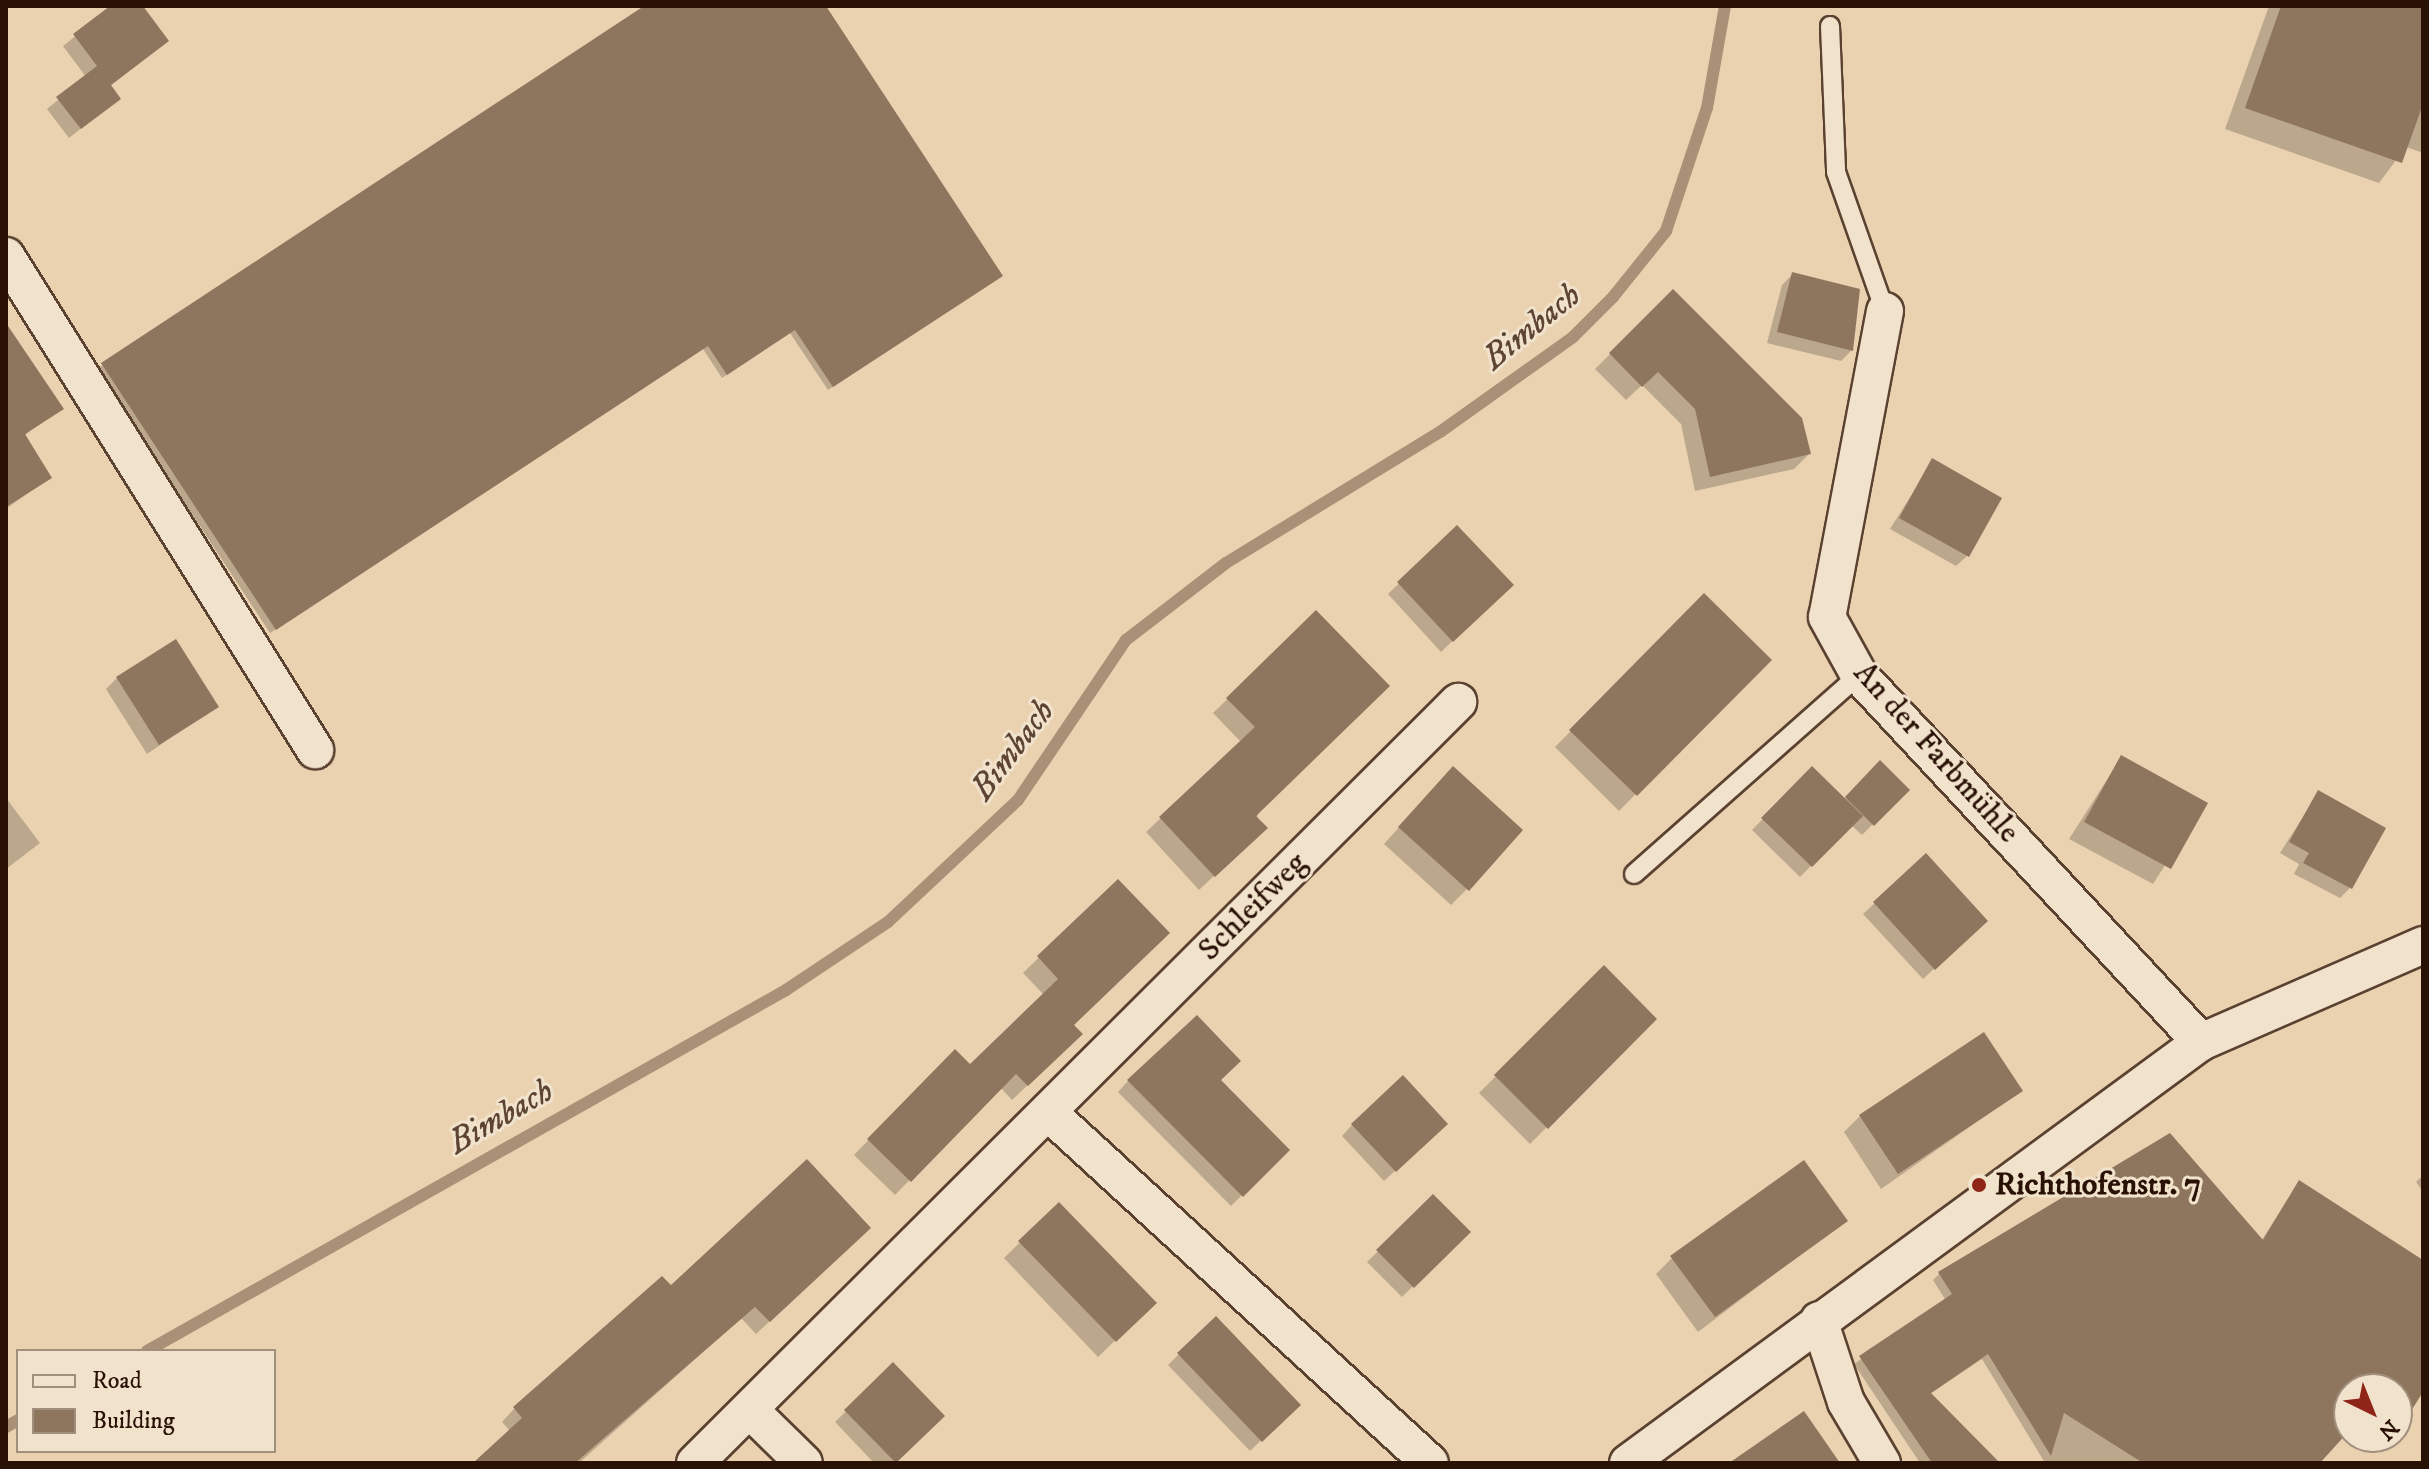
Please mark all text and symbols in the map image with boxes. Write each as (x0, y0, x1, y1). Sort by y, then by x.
water label: Bimbach (1475, 275, 1589, 379)
street label: An der Farbmühle (1845, 655, 2027, 851)
water label: Bimbach (962, 692, 1064, 808)
street label: Schleifweg (1191, 845, 1315, 969)
water label: Bimbach (441, 1071, 561, 1163)
place label: Richthofenstr. 7 (1995, 1166, 2201, 1204)
marker: Richthofenstr. 7 (1970, 1176, 1988, 1194)
legend (16, 1349, 276, 1453)
text: Road (92, 1366, 142, 1396)
north arrow (2333, 1373, 2413, 1453)
text: Building (92, 1406, 175, 1436)
text: N (2373, 1413, 2404, 1445)

